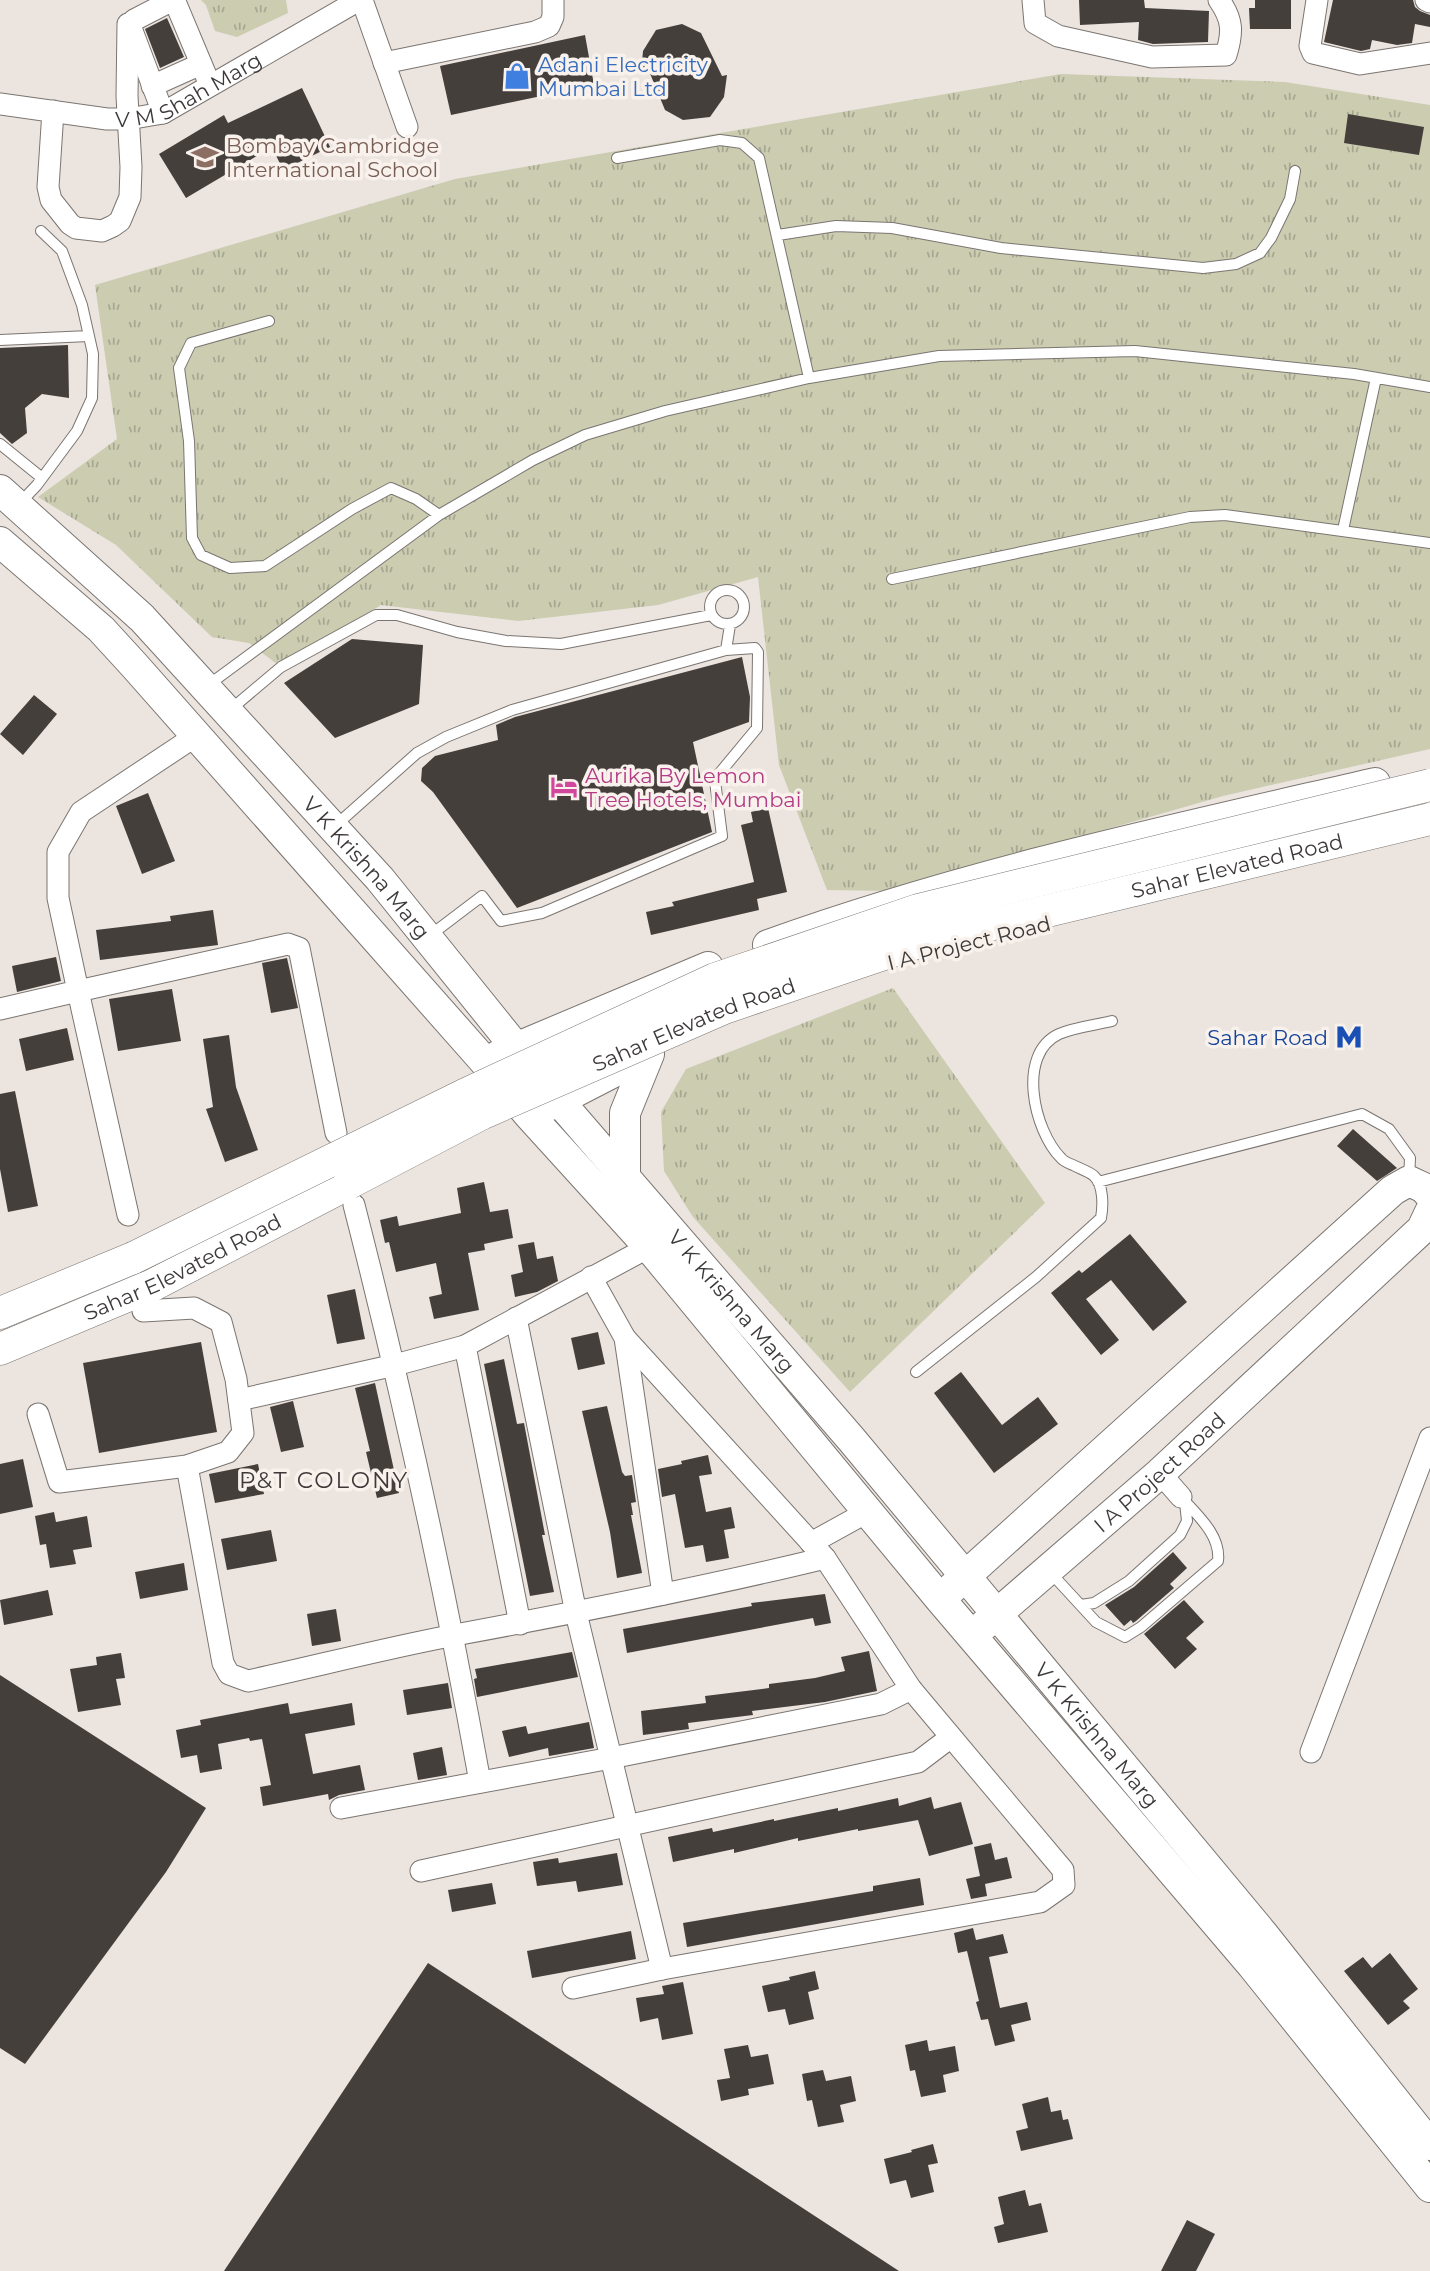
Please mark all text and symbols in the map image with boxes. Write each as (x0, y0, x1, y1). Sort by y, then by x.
street label: V M Shah Marg (115, 47, 266, 132)
place label: Adani Electricity Mumbai Ltd (538, 52, 709, 101)
shop icon: Adani Electricity Mumbai Ltd (502, 61, 532, 91)
place label: Bombay Cambridge International School (226, 133, 439, 182)
school or university icon: Bombay Cambridge International School (190, 142, 220, 172)
place label: Aurika By Lemon Tree Hotels, Mumbai (585, 763, 801, 812)
hotel icon: Aurika By Lemon Tree Hotels, Mumbai (549, 772, 579, 802)
street label: V K Krishna Marg (298, 791, 436, 944)
street label: Sahar Elevated Road (1129, 828, 1345, 903)
street label: I A Project Road (885, 911, 1053, 975)
street label: Sahar Elevated Road (588, 972, 798, 1076)
metro station icon: Sahar Road (1334, 1022, 1364, 1052)
place label: Sahar Road (1207, 1025, 1328, 1050)
street label: Sahar Elevated Road (80, 1208, 285, 1325)
street label: V K Krishna Marg (663, 1224, 801, 1378)
street label: I A Project Road (1088, 1407, 1230, 1537)
district label: P&T COLONY (239, 1466, 409, 1494)
street label: V K Krishna Marg (1030, 1657, 1165, 1812)

